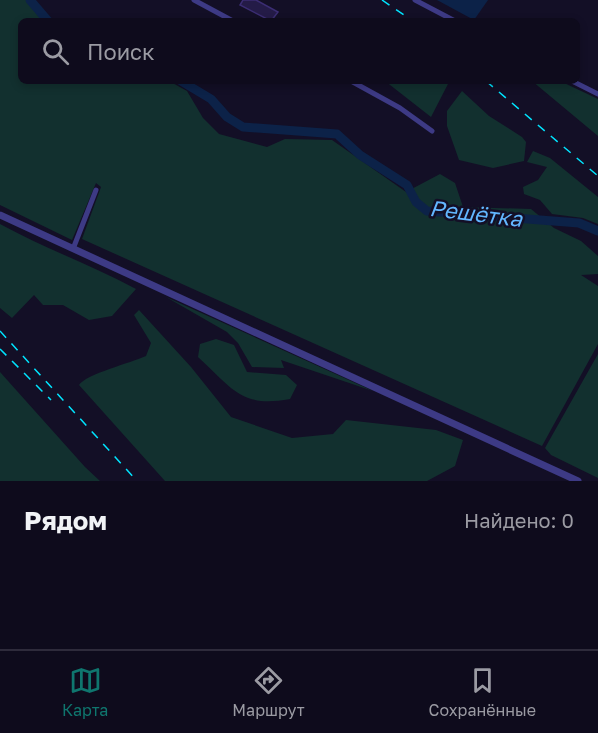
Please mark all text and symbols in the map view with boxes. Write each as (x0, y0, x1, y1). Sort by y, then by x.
search box (18, 18, 580, 84)
icon: search (39, 35, 72, 68)
text: Поиск (87, 38, 155, 65)
water label: Решётка (428, 194, 525, 232)
text: Рядом (24, 505, 107, 536)
text: Найдено: 0 (464, 508, 574, 532)
tab: Карта (62, 664, 108, 720)
tab: Маршрут (232, 664, 305, 720)
tab: Сохранённые (429, 664, 536, 720)

